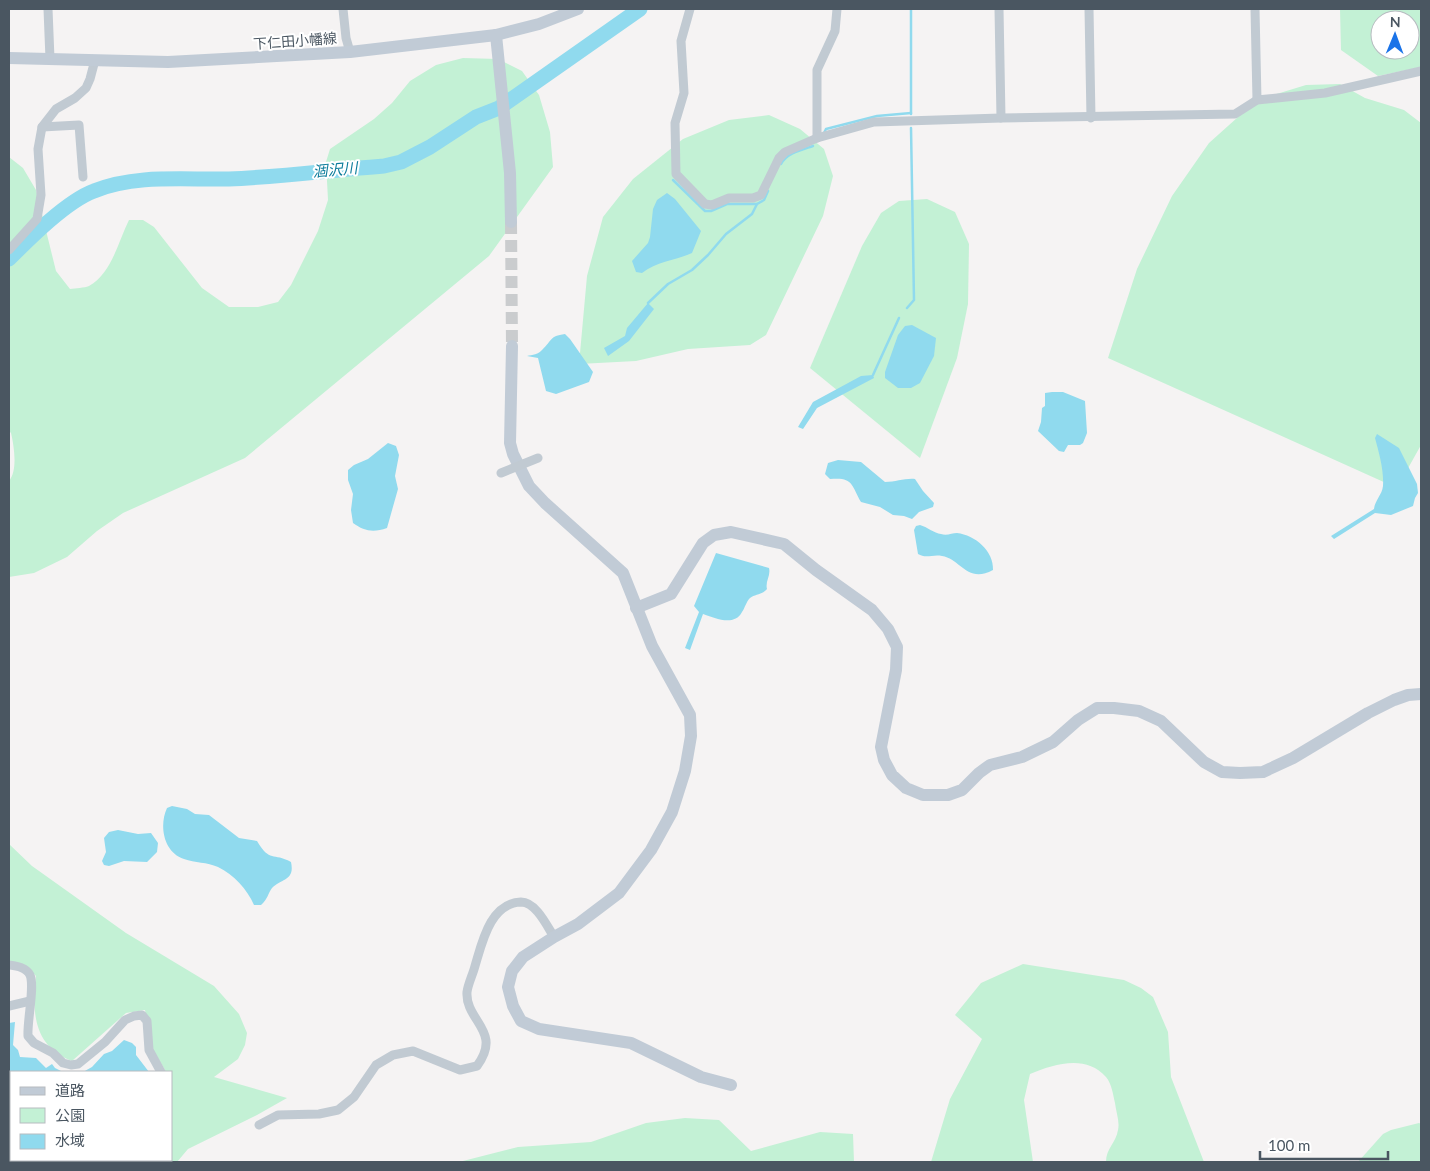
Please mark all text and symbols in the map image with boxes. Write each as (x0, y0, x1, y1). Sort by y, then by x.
north arrow (1370, 10, 1420, 60)
text: N (1390, 13, 1401, 30)
street label: 下仁田小幡線 (252, 29, 337, 52)
water label: 涸沢川 (312, 158, 360, 180)
legend (10, 1071, 172, 1161)
text: 道路 (55, 1081, 85, 1099)
text: 公園 (55, 1106, 85, 1124)
scale bar (1260, 1128, 1388, 1160)
text: 水域 (55, 1131, 85, 1149)
text: 100 m (1268, 1136, 1310, 1154)

